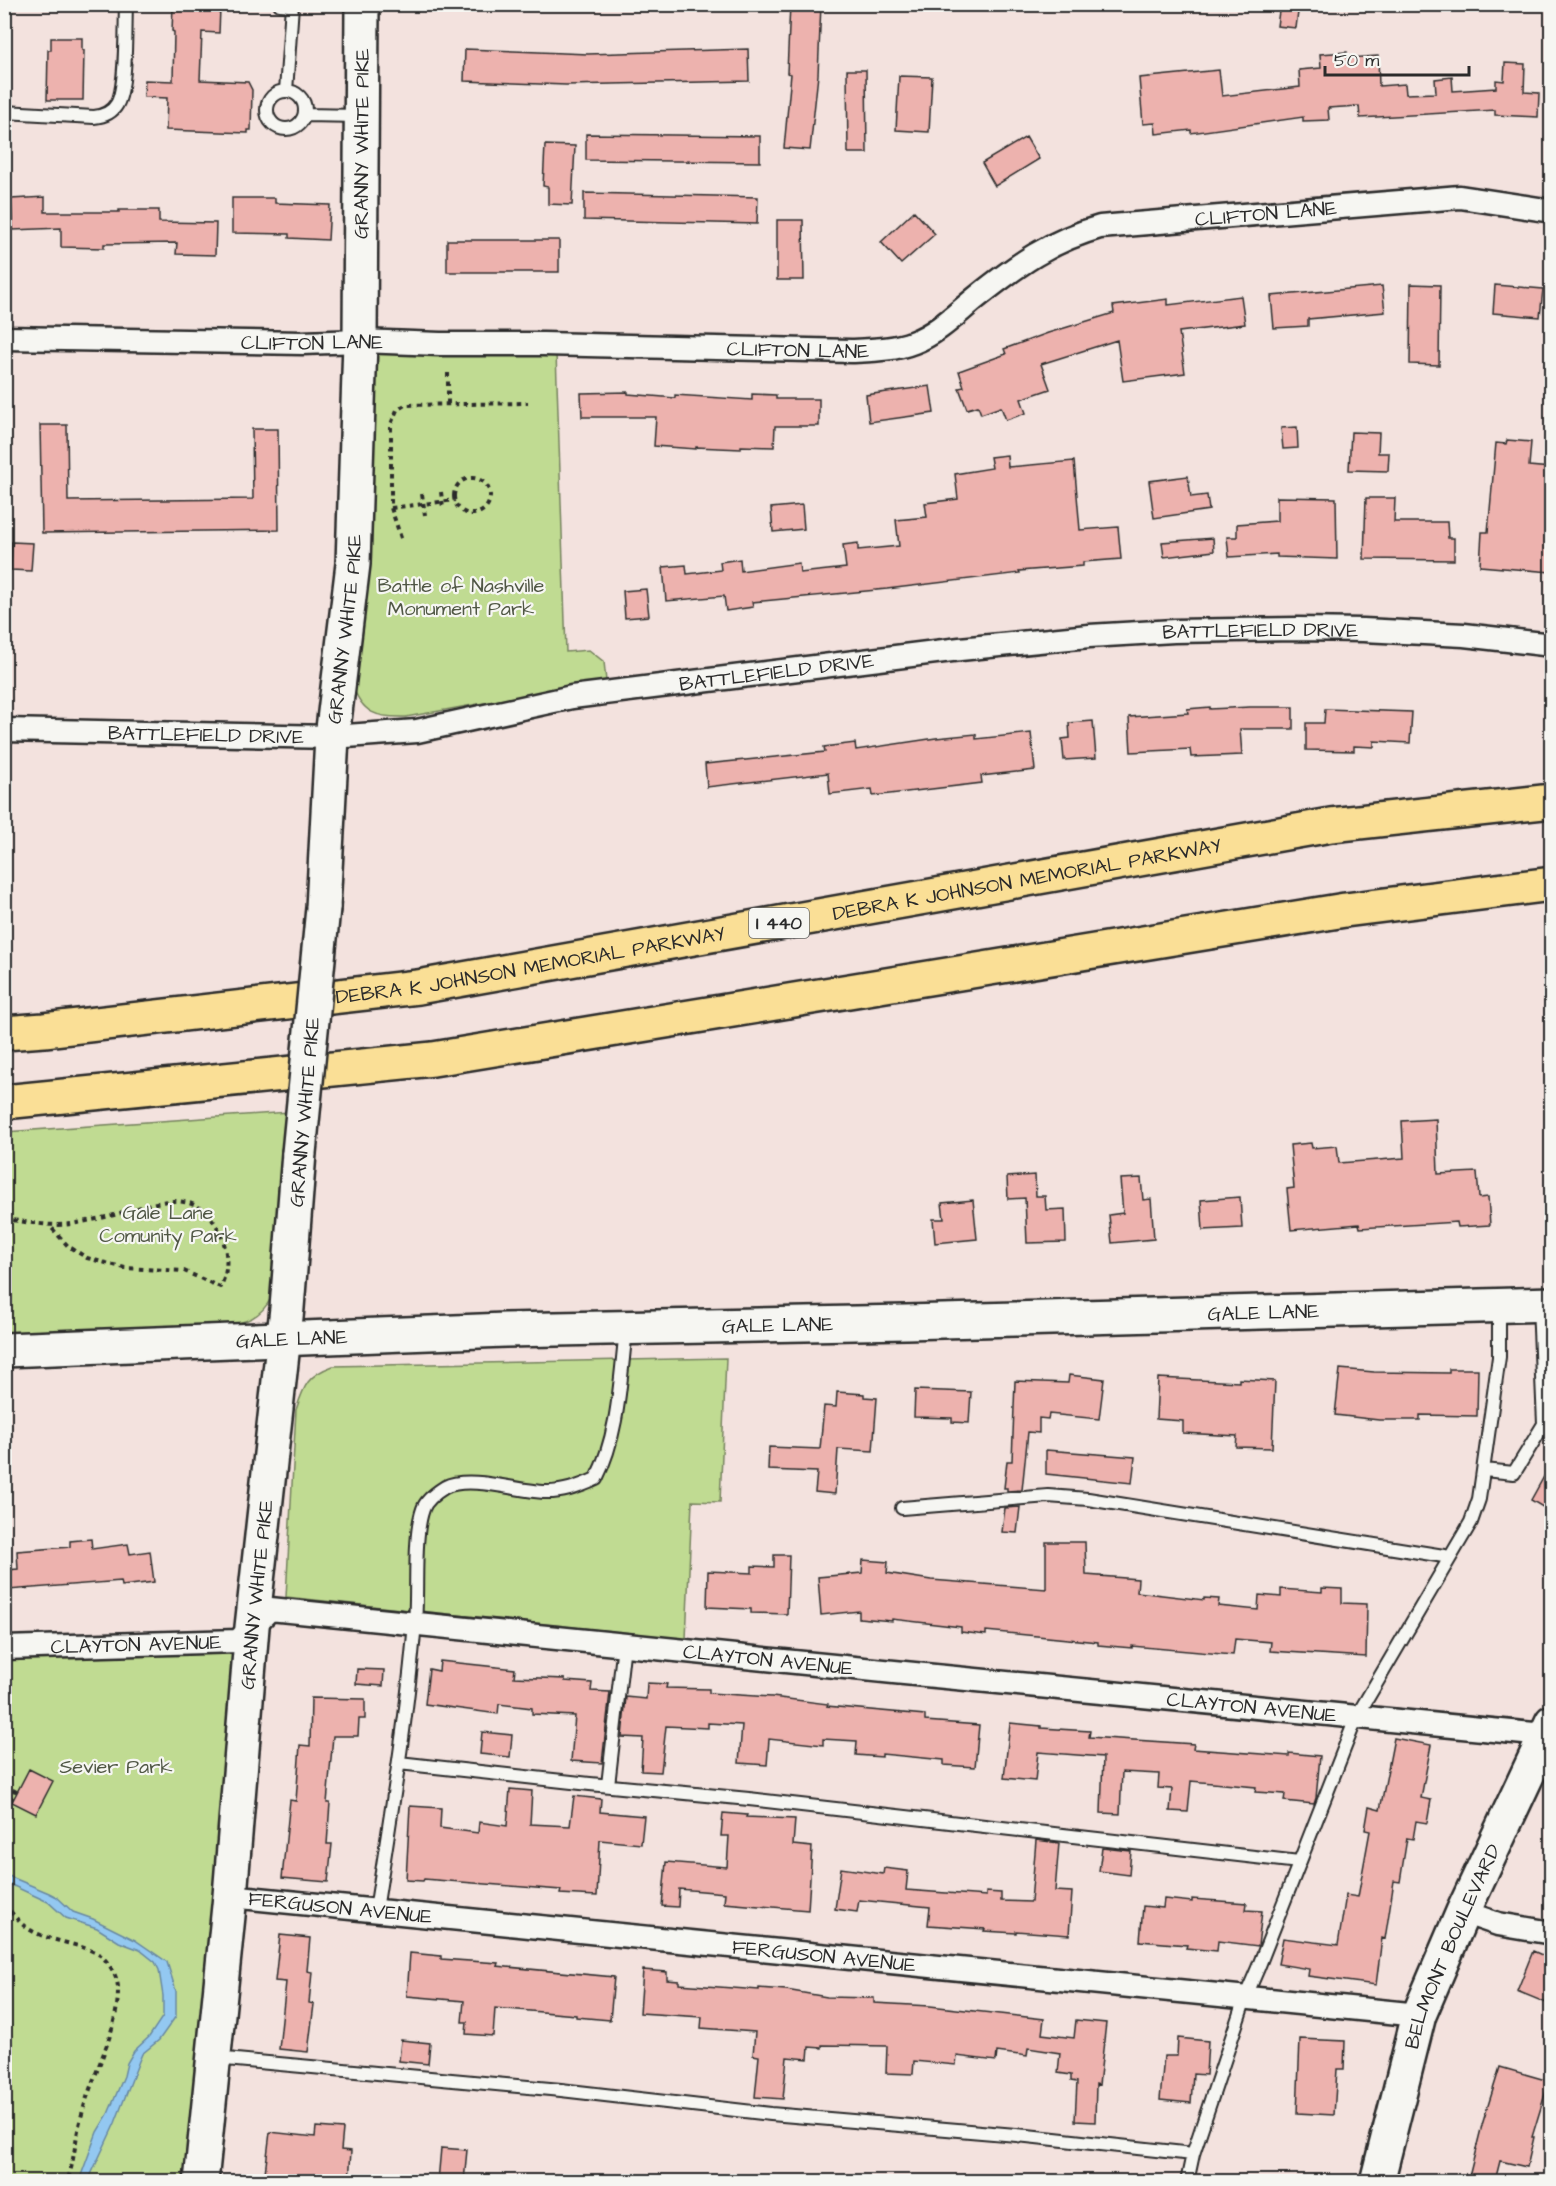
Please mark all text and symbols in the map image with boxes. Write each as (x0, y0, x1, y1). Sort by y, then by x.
scale bar (1325, 39, 1469, 77)
street label: GRANNY WHITE PIKE (348, 48, 377, 239)
text: 50 m (1334, 48, 1379, 73)
street label: CLIFTON LANE (1194, 194, 1338, 234)
street label: CLIFTON LANE (241, 328, 384, 358)
street label: CLIFTON LANE (726, 335, 870, 366)
street label: GRANNY WHITE PIKE (321, 534, 369, 726)
park label: Battle of Nashville Monument Park (378, 572, 545, 623)
street label: BATTLEFIELD DRIVE (1162, 616, 1359, 647)
street label: BATTLEFIELD DRIVE (678, 647, 876, 699)
street label: BATTLEFIELD DRIVE (108, 719, 304, 751)
street label: DEBRA K JOHNSON MEMORIAL PARKWAY (831, 832, 1224, 928)
road number: I 440 (749, 908, 809, 938)
street label: DEBRA K JOHNSON MEMORIAL PARKWAY (334, 920, 728, 1011)
street label: GRANNY WHITE PIKE (283, 1016, 327, 1208)
park label: Gale Lane Comunity Park (99, 1199, 237, 1251)
street label: GALE LANE (1207, 1297, 1320, 1329)
street label: GALE LANE (722, 1310, 834, 1341)
street label: GALE LANE (236, 1323, 348, 1356)
street label: GRANNY WHITE PIKE (234, 1498, 281, 1691)
street label: CLAYTON AVENUE (50, 1629, 222, 1662)
street label: CLAYTON AVENUE (682, 1638, 855, 1683)
street label: CLAYTON AVENUE (1165, 1686, 1338, 1730)
park label: Sevier Park (59, 1753, 173, 1781)
street label: BELMONT BOULEVARD (1398, 1840, 1508, 2052)
street label: FERGUSON AVENUE (247, 1885, 434, 1931)
street label: FERGUSON AVENUE (731, 1933, 917, 1980)

